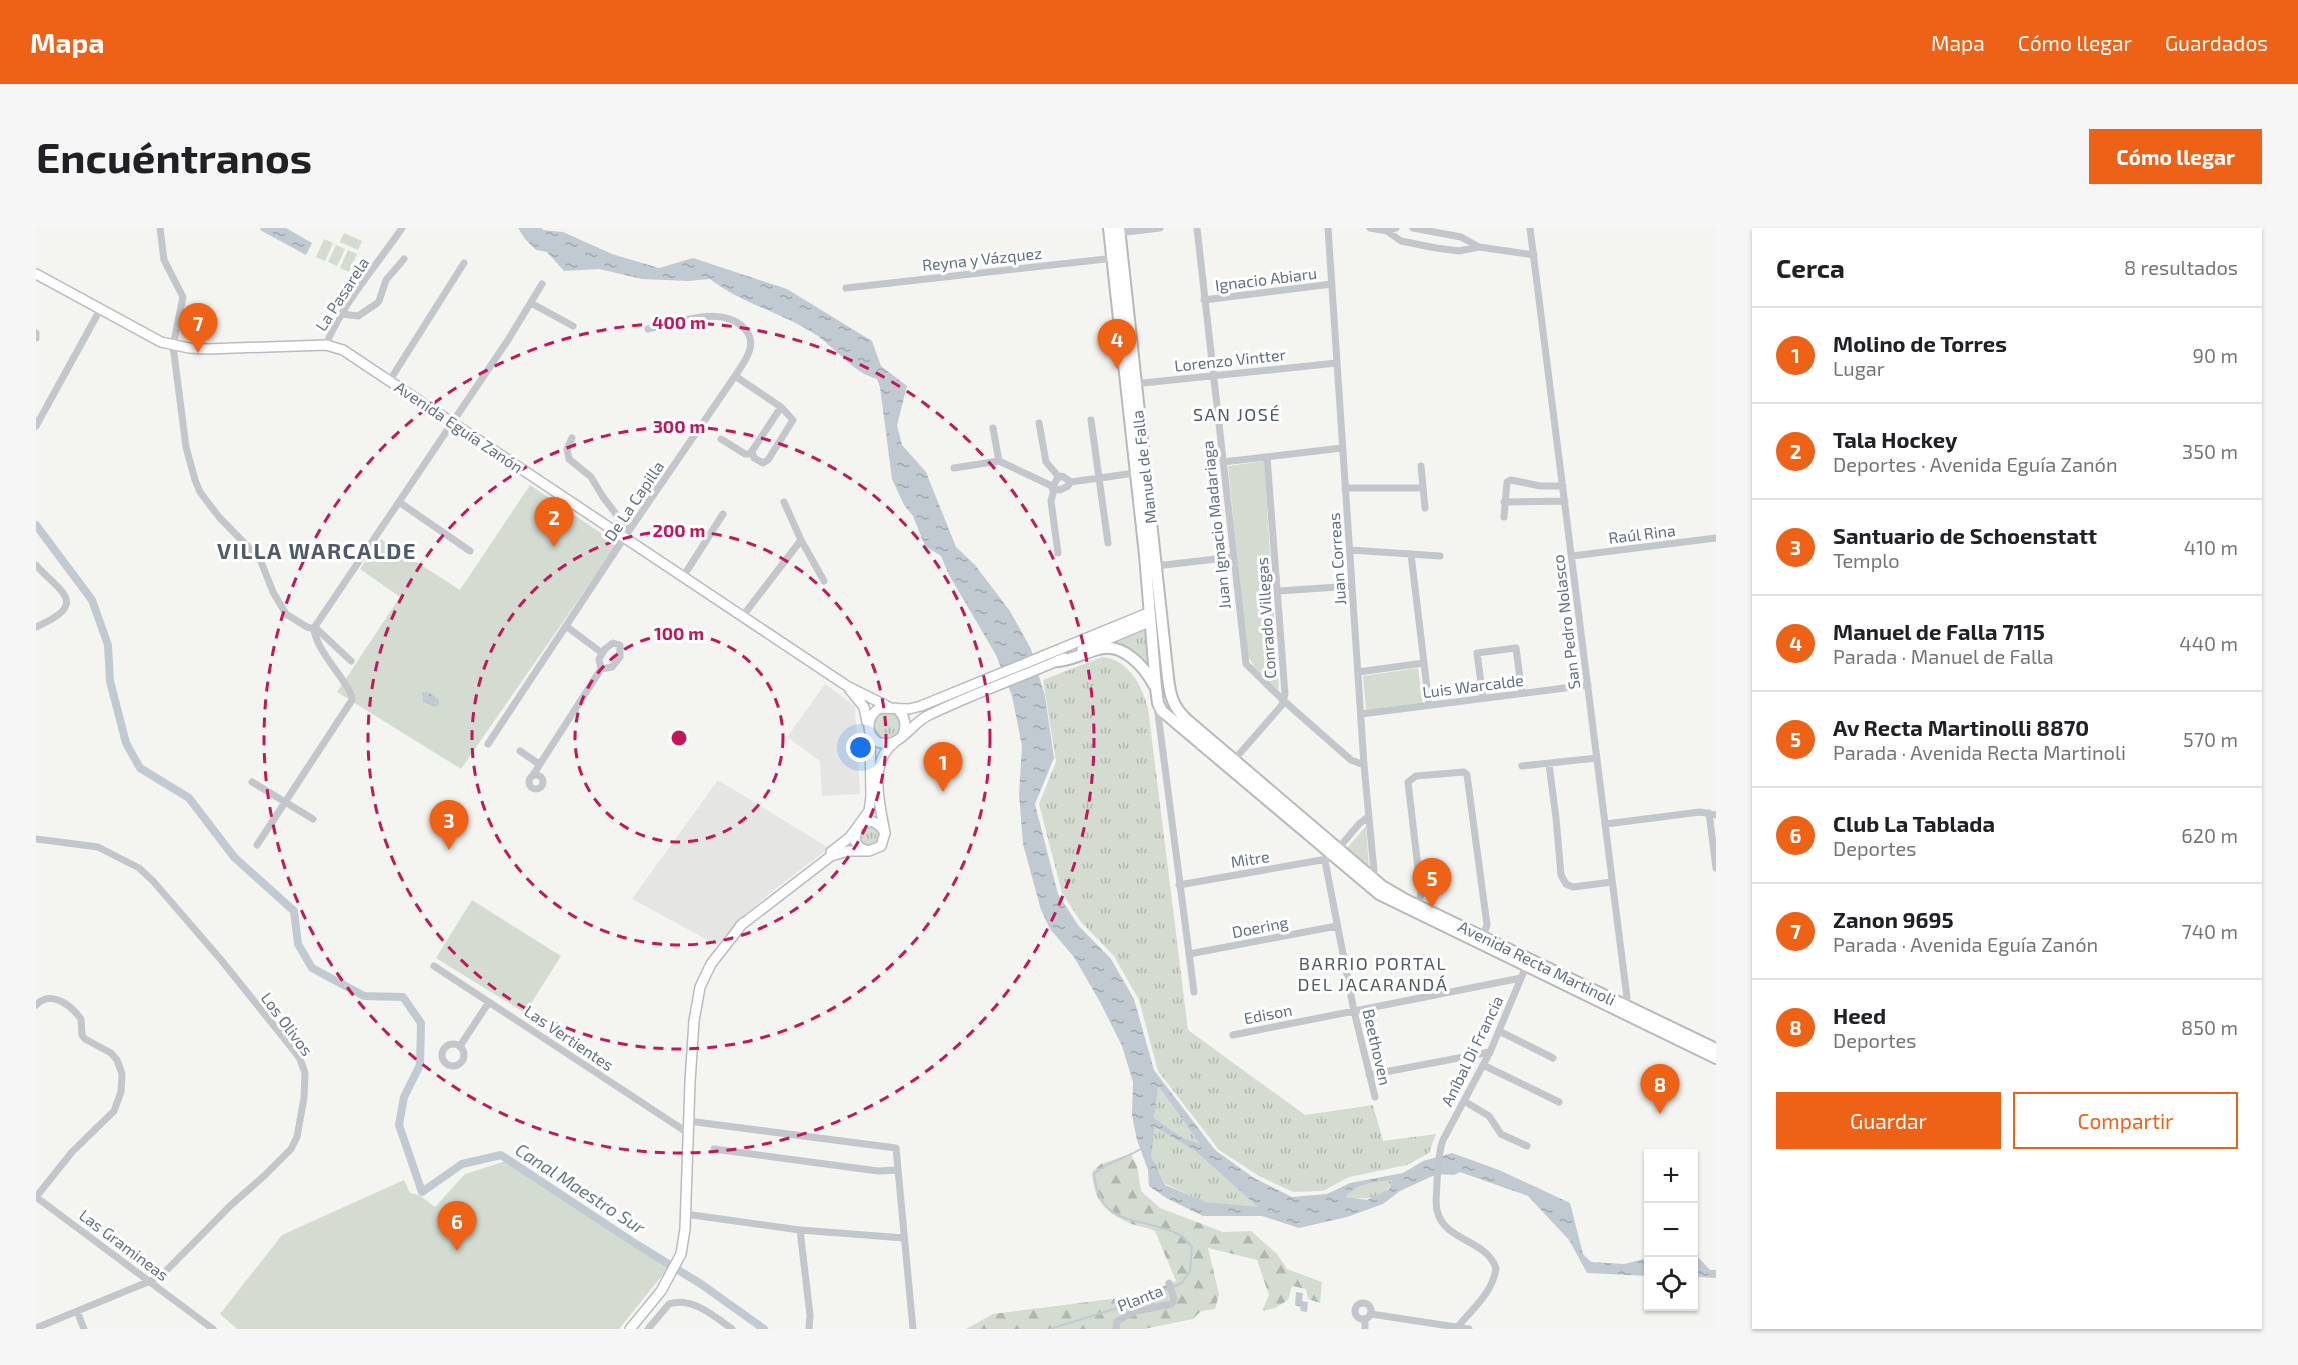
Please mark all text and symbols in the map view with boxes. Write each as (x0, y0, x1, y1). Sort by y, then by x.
text: Mapa (30, 25, 104, 59)
text: Mapa (1931, 30, 1985, 55)
text: Cómo llegar (2018, 30, 2132, 55)
text: Guardados (2165, 30, 2268, 55)
button: Cómo llegar (2089, 129, 2262, 184)
text: Encuéntranos (36, 131, 312, 181)
street label: Reyna y Vázquez (921, 243, 1043, 274)
text: Cerca (1776, 252, 1845, 283)
street label: La Pasarela (311, 253, 372, 334)
text: 8 resultados (2124, 255, 2238, 279)
street label: Ignacio Abiaru (1214, 263, 1318, 294)
pin: 7 (178, 304, 218, 353)
text: 400 m (652, 311, 706, 333)
pin: 4 (1098, 320, 1136, 369)
text: Molino de Torres (1833, 330, 2007, 356)
text: 1 (1791, 343, 1800, 367)
text: 90 m (2193, 343, 2238, 367)
street label: Lorenzo Vintter (1173, 344, 1287, 375)
text: Lugar (1833, 356, 1885, 380)
street label: Avenida Eguía Zanón (392, 377, 527, 476)
district label: SAN JOSÉ (1193, 403, 1281, 425)
street label: Manuel de Falla (1127, 409, 1160, 525)
text: 300 m (653, 415, 705, 437)
text: Tala Hockey (1833, 426, 1957, 452)
text: 2 (1790, 439, 1801, 463)
text: 350 m (2182, 439, 2238, 463)
street label: Juan Ignacio Madariaga (1197, 440, 1234, 610)
text: Deportes · Avenida Eguía Zanón (1833, 452, 2118, 476)
street label: De La Capilla (600, 457, 667, 545)
pin: 2 (534, 498, 574, 547)
street label: Juan Correas (1324, 512, 1349, 606)
text: 200 m (653, 519, 705, 541)
street label: Raúl Rina (1607, 520, 1677, 547)
text: Santuario de Schoenstatt (1833, 522, 2097, 548)
text: 3 (1790, 535, 1801, 559)
text: 410 m (2184, 535, 2238, 559)
district label: VILLA WARCALDE (217, 537, 417, 563)
text: Templo (1833, 548, 1900, 572)
street label: San Pedro Nolasco (1548, 554, 1583, 690)
street label: Conrado Villegas (1252, 557, 1279, 679)
text: Manuel de Falla 7115 (1833, 618, 2045, 644)
text: 100 m (654, 622, 704, 644)
text: 4 (1789, 631, 1802, 655)
text: 440 m (2179, 631, 2238, 655)
text: Parada · Manuel de Falla (1833, 644, 2054, 668)
street label: Luis Warcalde (1421, 670, 1525, 701)
text: Av Recta Martinolli 8870 (1833, 714, 2089, 740)
text: 5 (1790, 727, 1801, 751)
text: 570 m (2183, 727, 2238, 751)
centre of rings (669, 728, 689, 748)
your location (846, 733, 875, 762)
text: Parada · Avenida Recta Martinoli (1833, 740, 2126, 764)
pin: 1 (924, 742, 962, 792)
pin: 3 (430, 800, 468, 850)
text: Club La Tablada (1833, 810, 1995, 836)
text: 6 (1790, 823, 1801, 847)
text: 620 m (2181, 823, 2238, 847)
text: Deportes (1833, 836, 1917, 860)
street label: Mitre (1229, 846, 1271, 871)
pin: 5 (1412, 858, 1452, 908)
text: Zanon 9695 (1833, 906, 1954, 932)
street label: Doering (1230, 912, 1290, 941)
street label: Avenida Recta Martinoli (1456, 916, 1619, 1009)
text: 7 (1790, 919, 1801, 943)
text: 740 m (2181, 919, 2238, 943)
text: Parada · Avenida Eguía Zanón (1833, 932, 2098, 956)
district label: BARRIO PORTAL DEL JACARANDÁ (1298, 952, 1448, 995)
street label: Los Olivos (258, 988, 317, 1059)
street label: Aníbal Di Francia (1437, 992, 1507, 1109)
street label: Edison (1242, 1000, 1294, 1027)
street label: Las Vertientes (521, 1001, 617, 1074)
text: Heed (1833, 1002, 1886, 1028)
street label: Beethoven (1359, 1007, 1395, 1087)
text: 8 (1789, 1015, 1802, 1039)
text: 850 m (2181, 1015, 2238, 1039)
text: Deportes (1833, 1028, 1917, 1052)
pin: 8 (1640, 1064, 1680, 1114)
button: Guardar (1776, 1092, 2001, 1149)
button: Compartir (2013, 1092, 2238, 1149)
water label: Canal Maestro Sur (512, 1138, 650, 1239)
map controls (1644, 1149, 1698, 1311)
button: + (1644, 1149, 1698, 1203)
pin: 6 (438, 1202, 476, 1251)
button: − (1644, 1203, 1698, 1257)
street label: Las Gramineas (76, 1205, 173, 1284)
button: locate (1644, 1257, 1698, 1311)
street label: Planta (1114, 1280, 1165, 1315)

